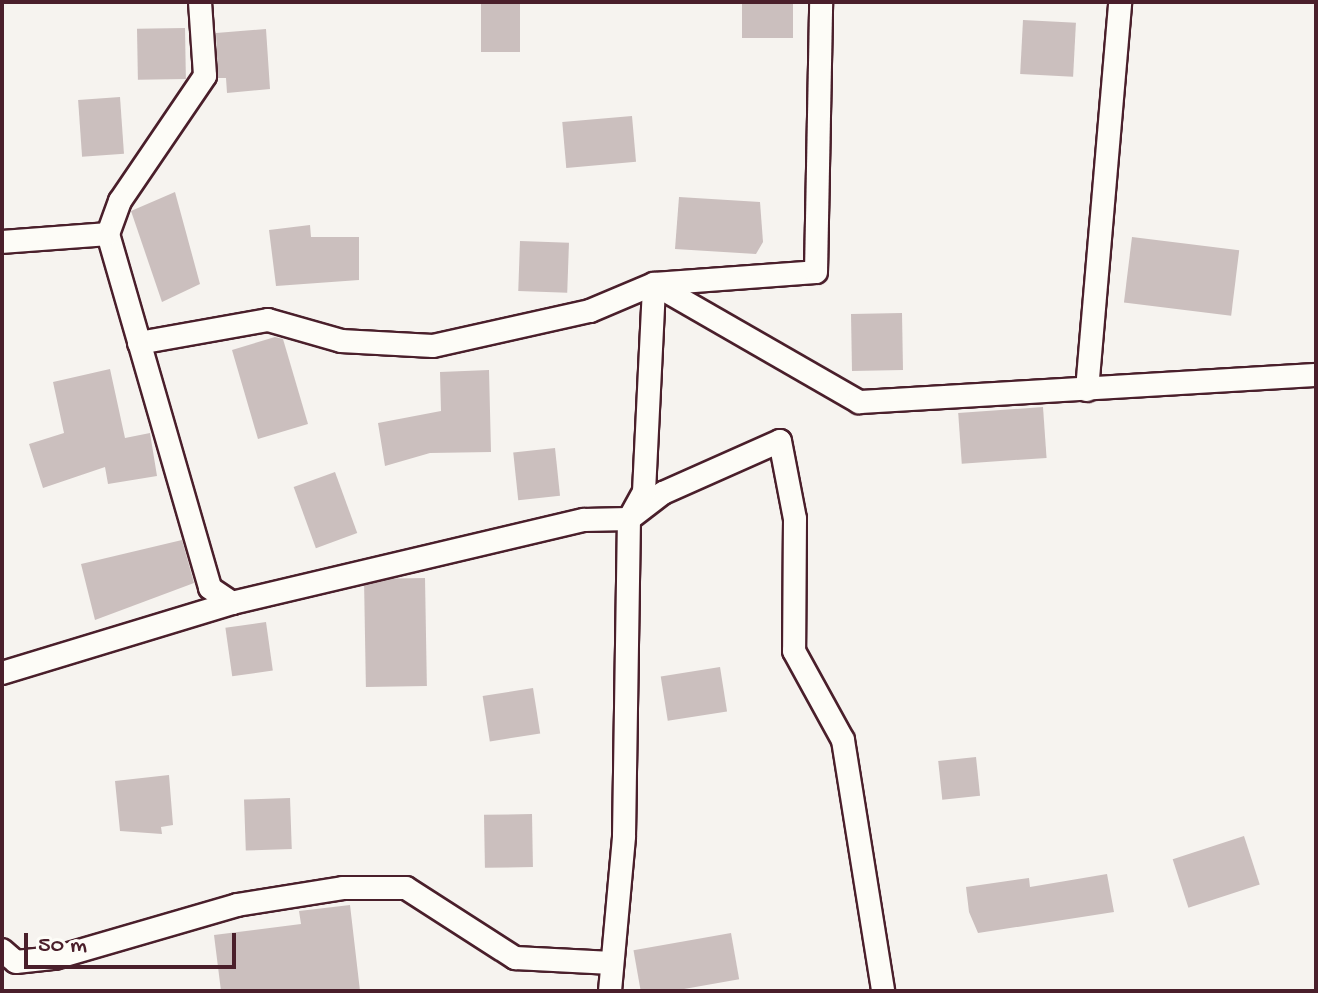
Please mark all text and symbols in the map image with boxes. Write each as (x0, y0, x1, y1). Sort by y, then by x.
scale bar (28, 917, 240, 967)
text: 50 m (38, 932, 87, 961)

